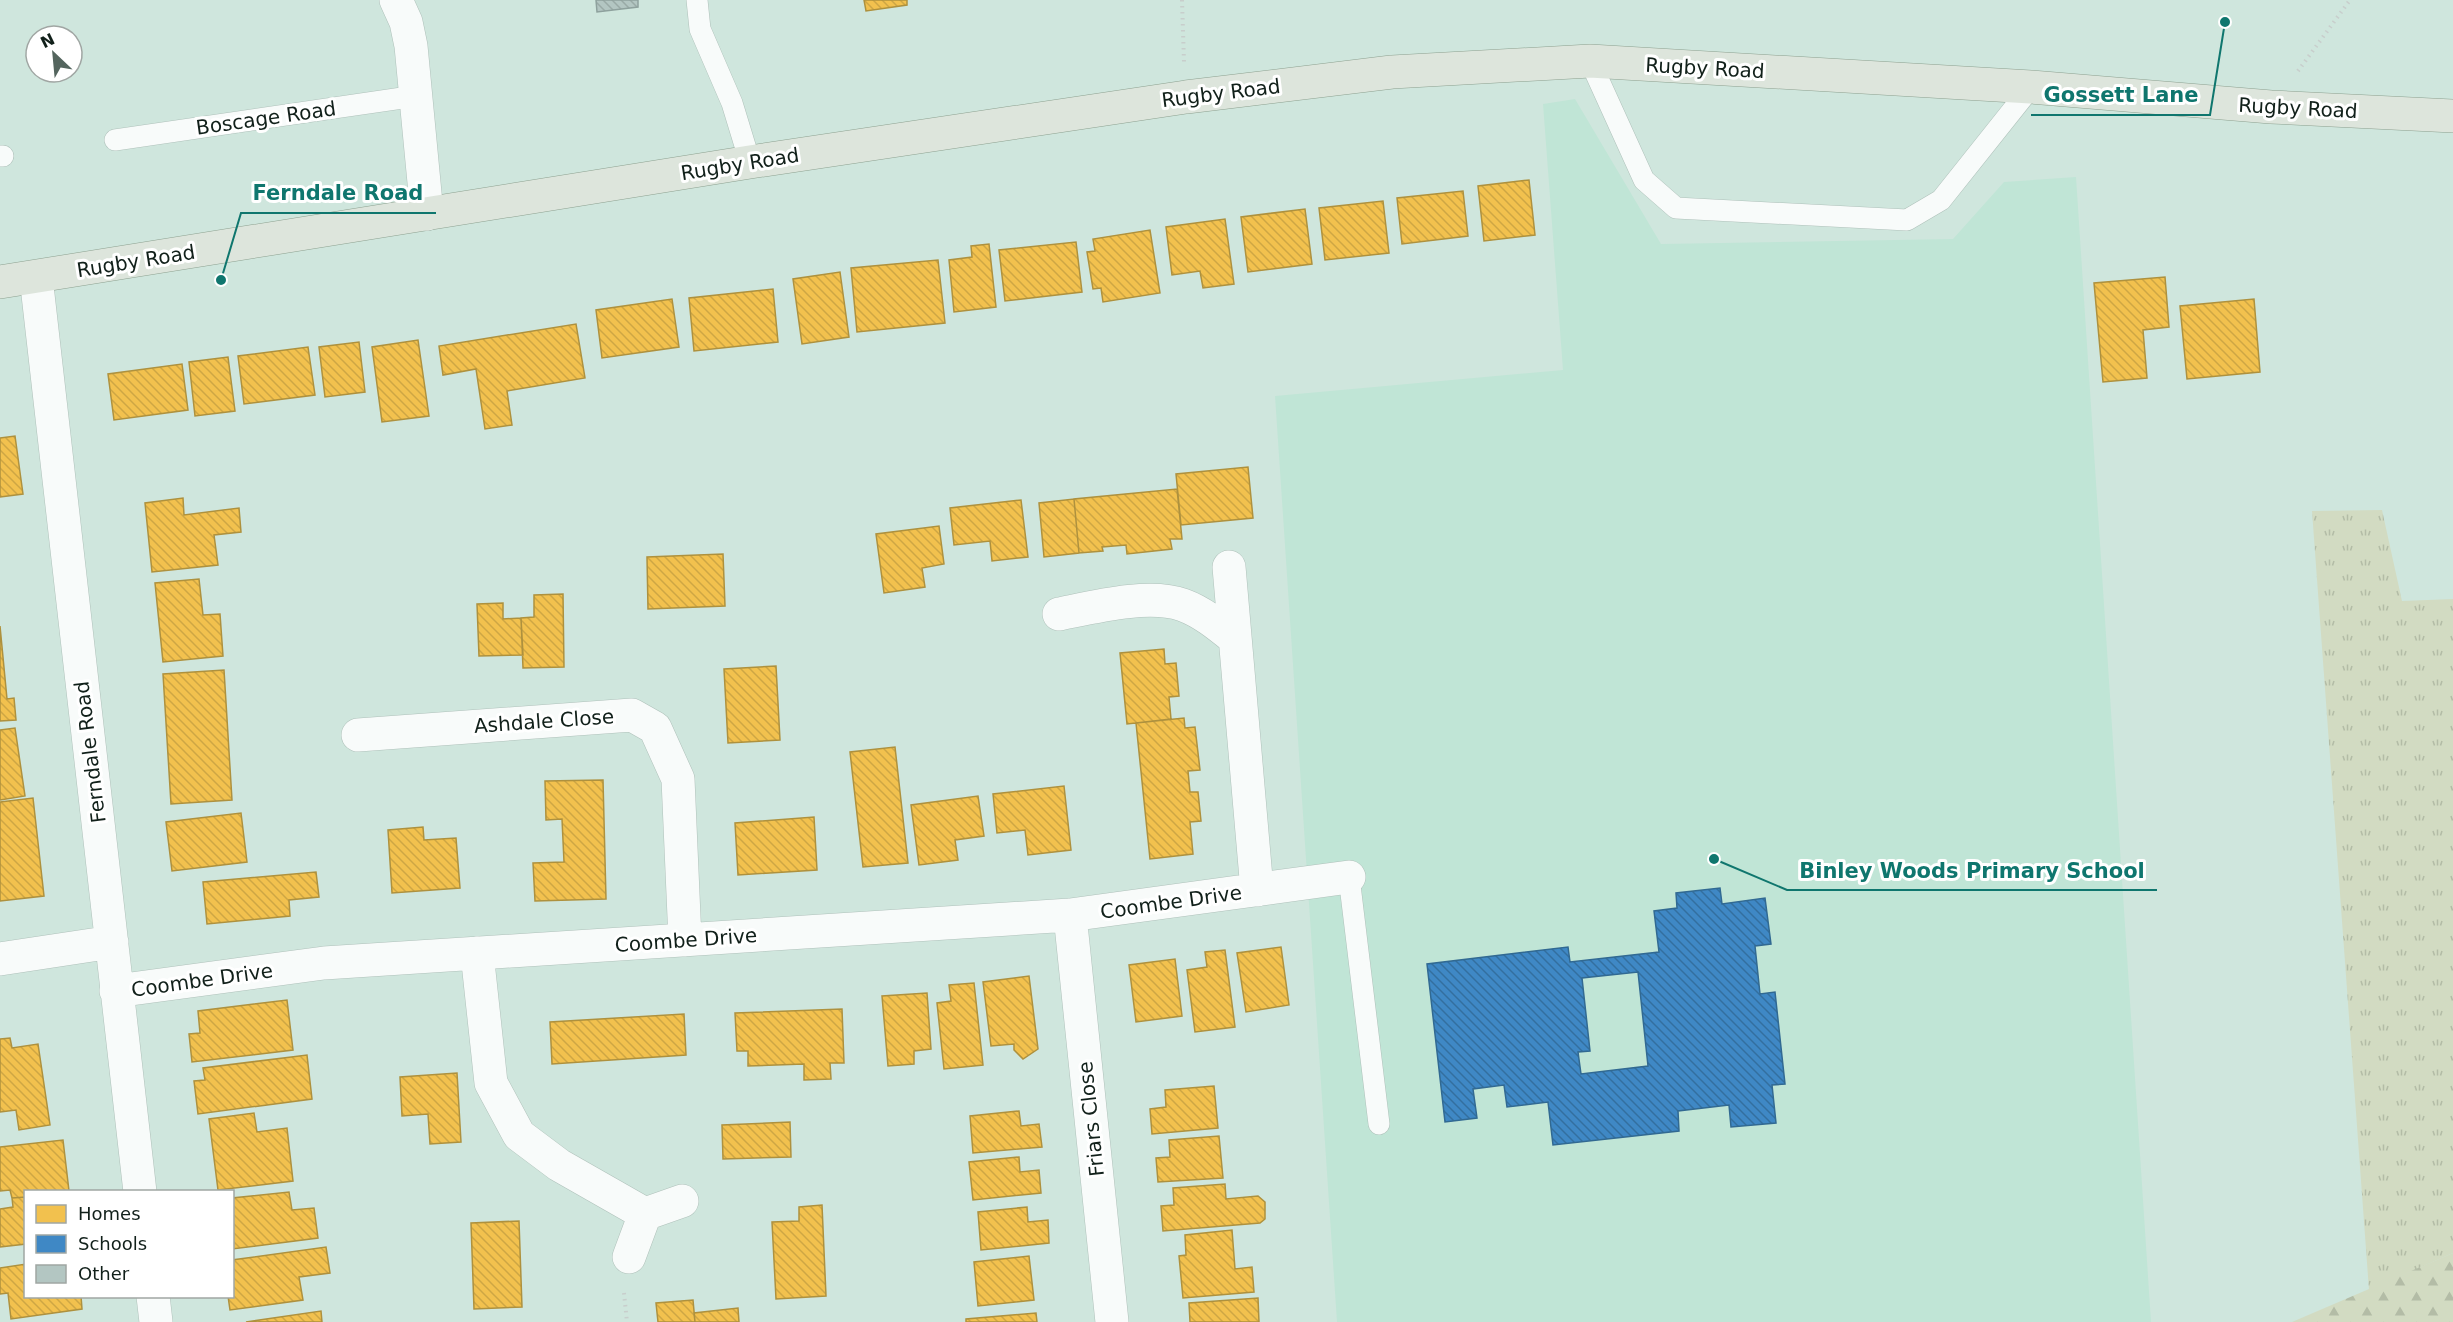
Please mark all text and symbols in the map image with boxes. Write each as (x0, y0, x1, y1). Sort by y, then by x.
north arrow (24, 24, 84, 84)
text: N (37, 29, 58, 52)
street label: Rugby Road (1645, 53, 1765, 83)
street label: Rugby Road (1160, 74, 1282, 112)
callout: Gossett Lane (2031, 76, 2210, 115)
text: Gossett Lane (2043, 83, 2199, 107)
street label: Rugby Road (2238, 93, 2358, 123)
street label: Boscage Road (194, 96, 338, 140)
street label: Rugby Road (679, 143, 801, 185)
callout: Ferndale Road (241, 174, 436, 213)
text: Ferndale Road (253, 181, 423, 205)
street label: Rugby Road (75, 240, 197, 282)
street label: Ferndale Road (69, 680, 111, 824)
street label: Ashdale Close (473, 704, 615, 738)
callout: Binley Woods Primary School (1787, 851, 2157, 890)
text: Binley Woods Primary School (1799, 859, 2145, 883)
street label: Coombe Drive (1099, 880, 1243, 924)
street label: Coombe Drive (614, 923, 758, 957)
street label: Coombe Drive (130, 958, 274, 1002)
street label: Friars Close (1073, 1060, 1109, 1178)
legend (24, 1190, 234, 1298)
text: Homes (78, 1203, 141, 1224)
text: Schools (78, 1233, 147, 1254)
text: Other (78, 1263, 130, 1284)

